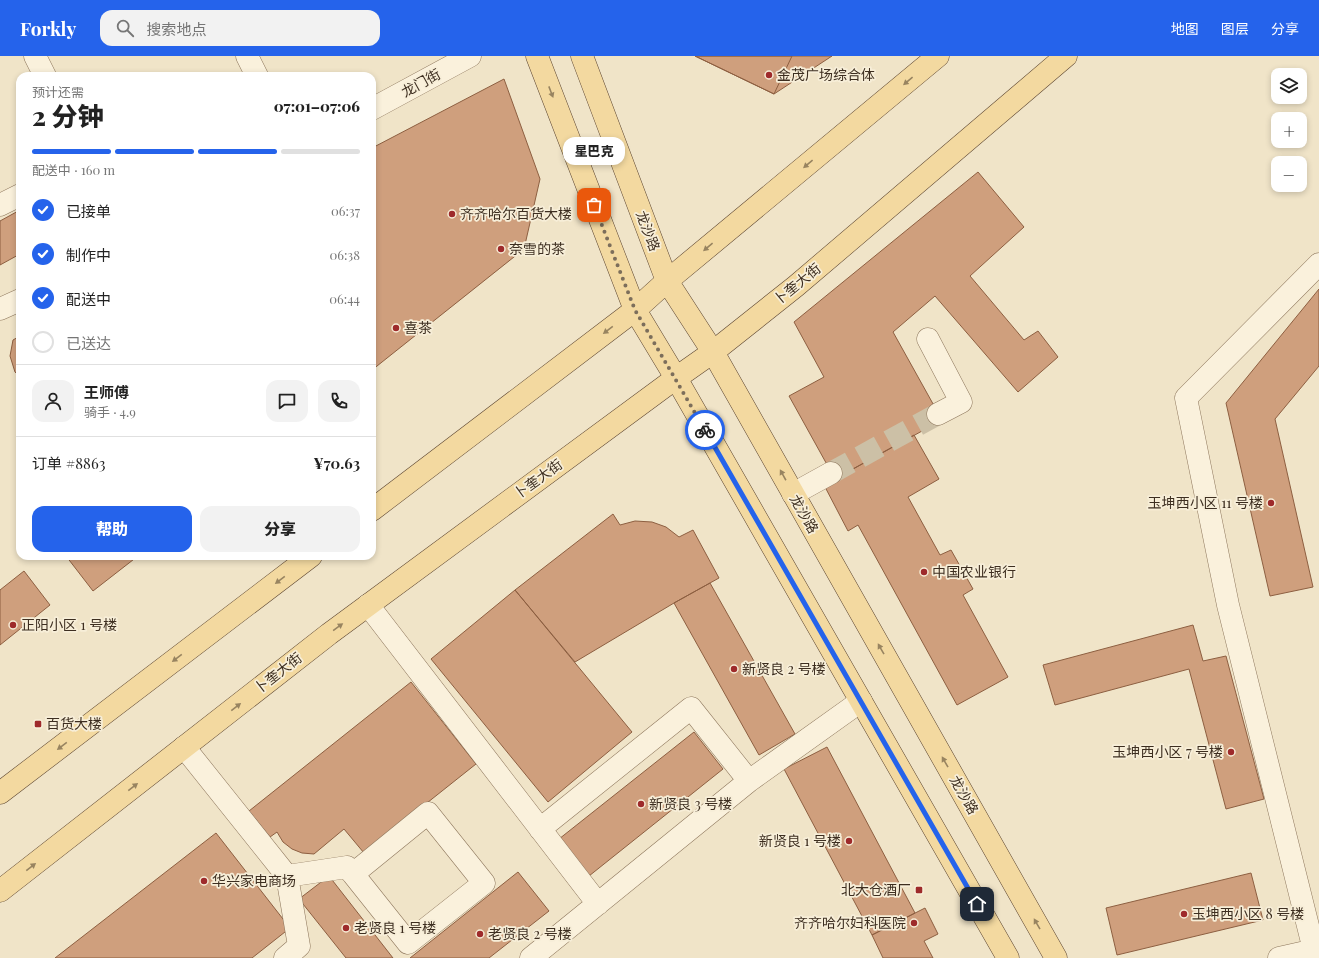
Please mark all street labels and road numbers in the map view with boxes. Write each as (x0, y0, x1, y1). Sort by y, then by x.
street label: 龙门街 (398, 64, 444, 101)
street label: 龙沙路 (632, 208, 665, 254)
street label: 卜奎大街 (769, 259, 824, 309)
street label: 卜奎大街 (509, 454, 566, 503)
street label: 龙沙路 (786, 491, 823, 537)
street label: 卜奎大街 (250, 648, 306, 697)
street label: 龙沙路 (946, 772, 983, 818)

